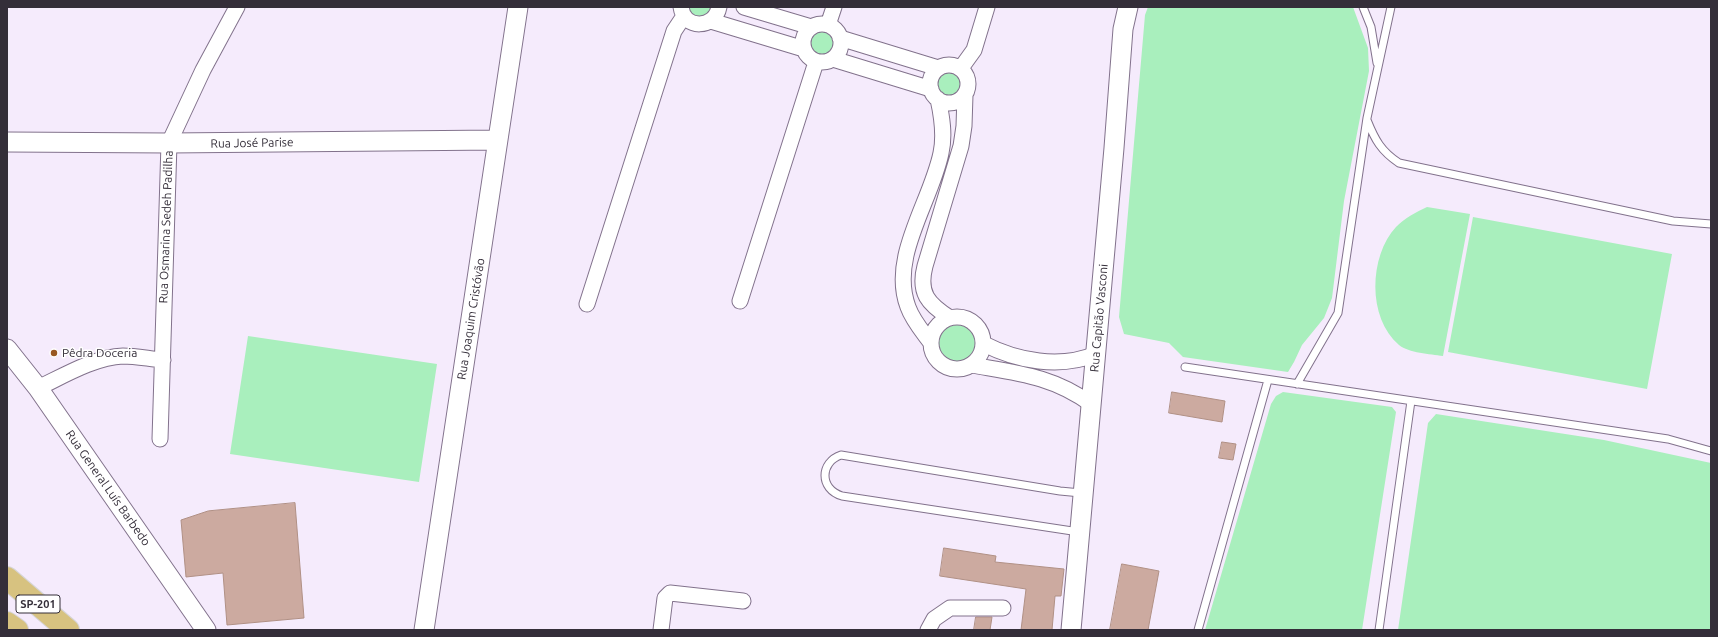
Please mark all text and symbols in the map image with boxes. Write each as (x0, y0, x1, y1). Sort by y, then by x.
street label: Rua José Parise (210, 135, 294, 151)
street label: Rua Osmarina Sedeh Padilha (156, 150, 176, 304)
street label: Rua Joaquim Cristóvão (454, 257, 488, 381)
street label: Rua Capitão Vasconi (1087, 263, 1111, 373)
place label: Pêdra Doceria (62, 346, 137, 360)
marker: Pêdra Doceria (49, 348, 59, 358)
street label: Rua General Luís Barbedo (63, 427, 153, 549)
road number: SP-201 (16, 595, 60, 613)

